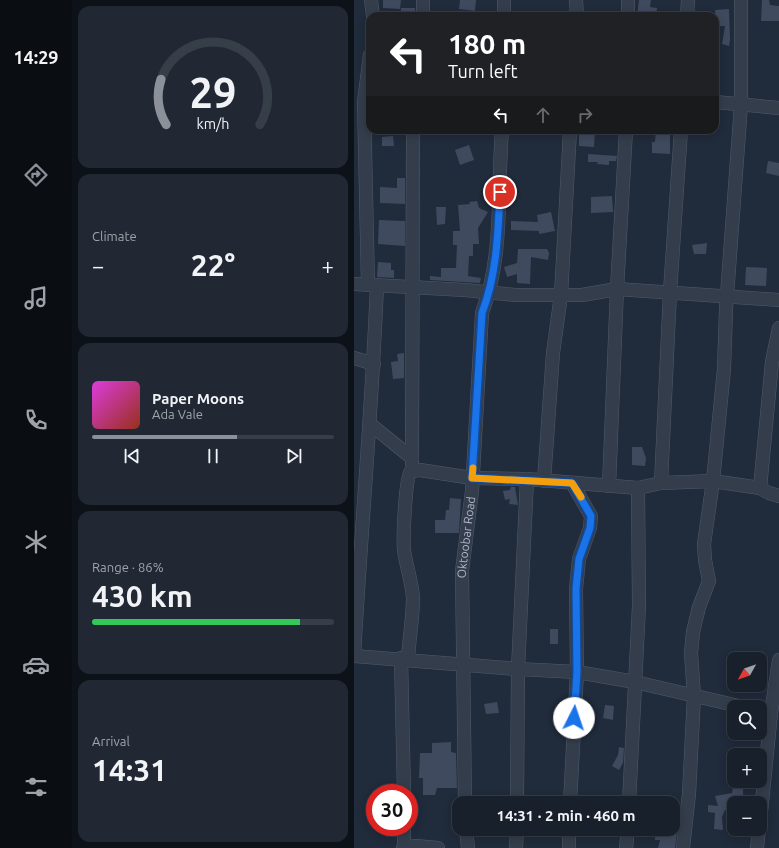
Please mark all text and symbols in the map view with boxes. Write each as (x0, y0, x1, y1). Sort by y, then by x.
icon: left (382, 28, 434, 80)
text: 180 m (448, 28, 526, 59)
text: 14:29 (13, 47, 59, 67)
text: Turn left (448, 61, 518, 81)
text: 29 (190, 69, 236, 116)
icon: left (490, 104, 512, 126)
icon: ahead (532, 104, 554, 126)
icon: right (574, 104, 596, 126)
text: km/h (197, 116, 229, 132)
icon: directions (22, 161, 50, 189)
pin (483, 175, 517, 209)
icon: arrive (489, 181, 511, 203)
text: Climate (92, 229, 137, 243)
text: 22° (191, 248, 235, 282)
text: − (92, 253, 104, 278)
text: + (322, 253, 334, 278)
icon: music (22, 284, 50, 312)
text: Paper Moons (152, 390, 244, 407)
icon: phone (22, 406, 50, 434)
text: Ada Vale (152, 407, 203, 421)
icon: previous (121, 445, 143, 467)
icon: pause (202, 445, 224, 467)
icon: next (283, 445, 305, 467)
street label: Oktoobar Road (455, 496, 477, 578)
icon: climate (22, 528, 50, 556)
text: Range · 86% (92, 560, 164, 574)
text: 430 km (92, 579, 193, 613)
icon: car (22, 651, 50, 679)
north arrow (727, 652, 767, 692)
map controls (727, 652, 767, 836)
position arrow (553, 697, 595, 739)
button: search (727, 700, 767, 740)
text: Arrival (92, 734, 130, 748)
button: + (727, 748, 767, 788)
text: 14:31 (92, 753, 167, 787)
icon: filters (22, 773, 50, 801)
speed limit sign: 30 (366, 784, 418, 836)
button: − (727, 796, 767, 836)
text: 14:31 · 2 min · 460 m (497, 807, 635, 824)

